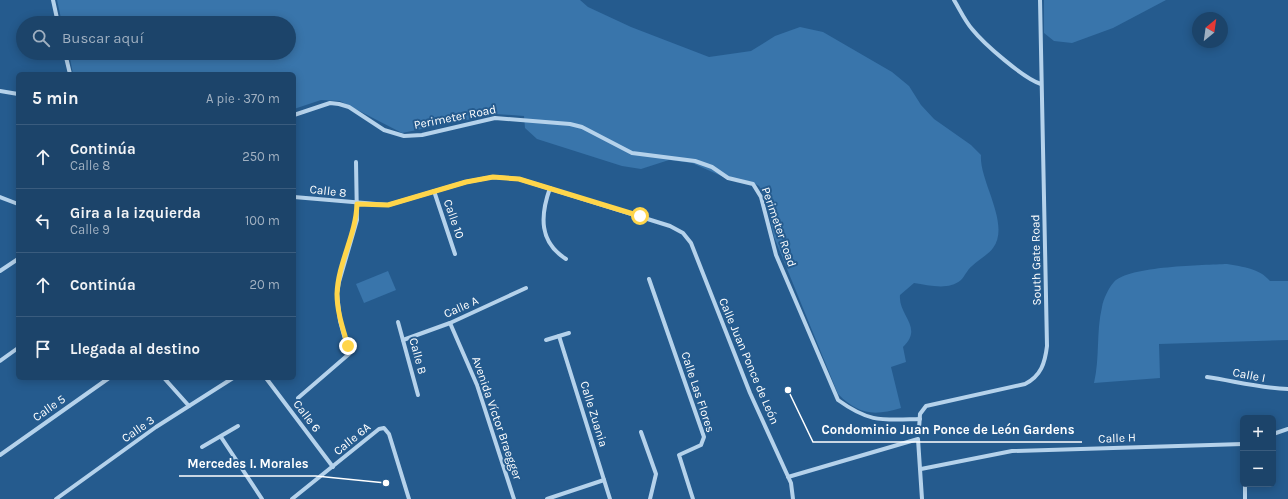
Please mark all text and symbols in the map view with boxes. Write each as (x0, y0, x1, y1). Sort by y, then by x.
north arrow (1192, 12, 1228, 48)
search box (16, 16, 296, 60)
icon: search (30, 27, 52, 49)
text: Buscar aquí (62, 29, 144, 47)
text: 5 min (32, 88, 79, 108)
text: A pie · 370 m (206, 91, 280, 106)
street label: Perimeter Road (413, 102, 497, 132)
text: Continúa (70, 140, 136, 158)
icon: ahead (32, 146, 54, 168)
text: 250 m (242, 149, 280, 164)
text: Calle 8 (70, 158, 110, 173)
street label: Calle 8 (309, 182, 347, 200)
street label: Perimeter Road (759, 185, 799, 269)
street label: Calle 10 (441, 197, 467, 241)
text: Gira a la izquierda (70, 204, 201, 222)
route start (631, 207, 649, 225)
icon: left (32, 210, 54, 232)
text: 100 m (245, 213, 280, 228)
street label: South Gate Road (1028, 214, 1044, 306)
text: Calle 9 (70, 222, 110, 237)
icon: ahead (32, 274, 54, 296)
text: Continúa (70, 276, 136, 294)
text: 20 m (250, 277, 280, 292)
street label: Calle A (441, 293, 481, 321)
street label: Calle Juan Ponce de León (716, 296, 782, 426)
street label: Calle B (406, 336, 430, 376)
route end (339, 337, 357, 355)
icon: arrive (32, 338, 54, 360)
text: Llegada al destino (70, 340, 200, 358)
street label: Calle Las Flores (678, 350, 718, 434)
street label: Avenida Víctor Braegger (469, 354, 525, 482)
street label: Calle I (1231, 365, 1267, 385)
street label: Calle Zuania (577, 379, 611, 449)
street label: Calle 5 (30, 392, 68, 424)
street label: Calle 6 (290, 397, 324, 435)
street label: Calle 3 (119, 413, 157, 445)
map controls (1240, 415, 1276, 487)
button: + (1240, 415, 1276, 451)
callout: Condominio Juan Ponce de León Gardens (813, 417, 1082, 442)
street label: Calle 6A (331, 420, 373, 458)
text: Condominio Juan Ponce de León Gardens (821, 422, 1075, 437)
street label: Calle H (1098, 430, 1136, 446)
callout: Mercedes I. Morales (179, 451, 316, 476)
button: − (1240, 451, 1276, 487)
text: Mercedes I. Morales (187, 456, 309, 471)

